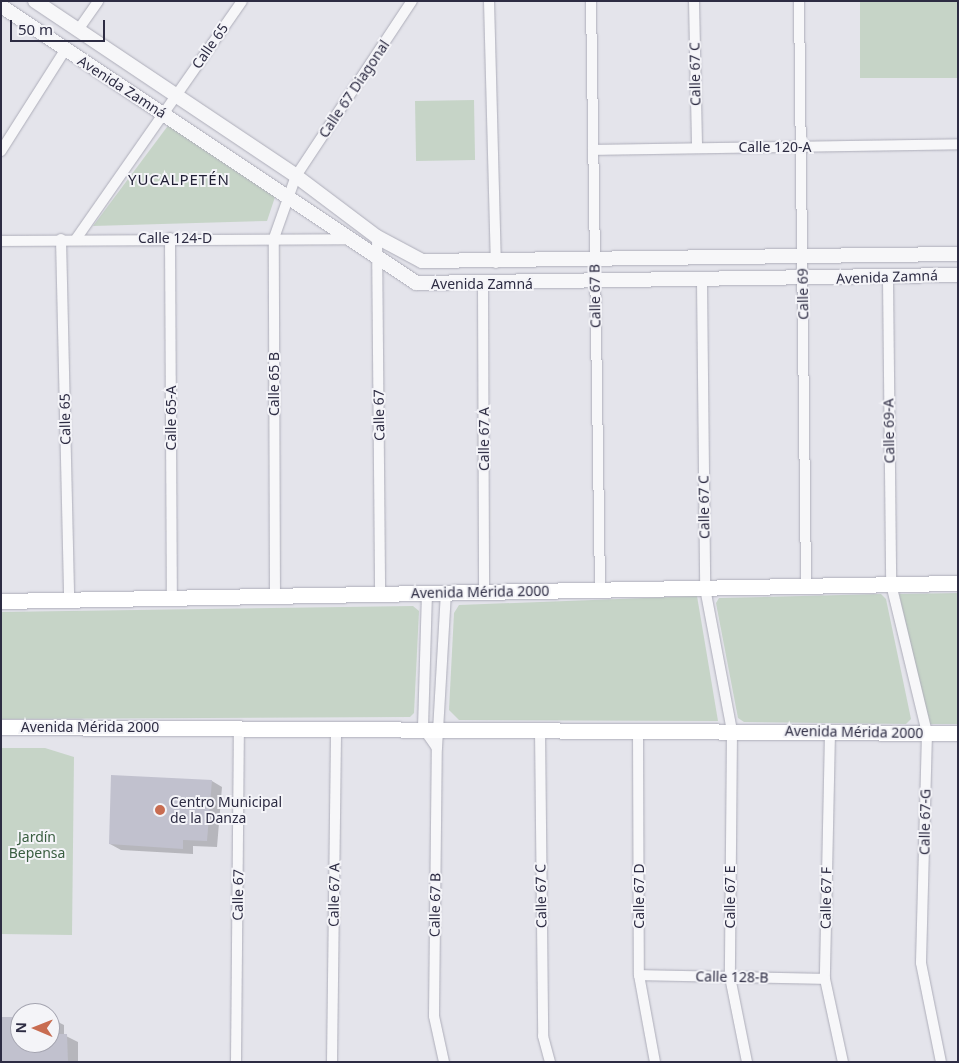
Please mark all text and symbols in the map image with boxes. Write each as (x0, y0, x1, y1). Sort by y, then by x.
scale bar (12, 10, 108, 42)
text: 50 m (18, 19, 53, 39)
street label: Calle 65 (188, 20, 232, 72)
street label: Calle 67 Diagonal (315, 37, 393, 141)
street label: Calle 67 C (686, 42, 704, 106)
street label: Avenida Zamná (75, 52, 169, 122)
street label: Calle 120-A (739, 139, 811, 155)
district label: YUCALPETÉN (127, 171, 231, 189)
street label: Calle 124-D (138, 230, 212, 246)
street label: Calle 67 B (586, 264, 604, 328)
street label: Avenida Zamná (836, 267, 938, 287)
street label: Calle 69 (794, 268, 812, 320)
street label: Avenida Zamná (431, 276, 533, 292)
street label: Calle 65 B (266, 352, 282, 416)
street label: Calle 65-A (163, 386, 179, 450)
street label: Calle 67 (370, 389, 388, 441)
street label: Calle 65 (56, 393, 74, 445)
street label: Calle 69-A (880, 398, 898, 464)
street label: Calle 67 A (476, 407, 492, 471)
street label: Calle 67 C (695, 475, 713, 539)
street label: Avenida Mérida 2000 (411, 582, 549, 602)
street label: Avenida Mérida 2000 (21, 719, 159, 735)
street label: Avenida Mérida 2000 (785, 722, 923, 742)
street label: Calle 67-G (916, 789, 934, 855)
place label: Centro Municipal de la Danza (170, 794, 282, 826)
marker: Centro Municipal de la Danza (154, 804, 166, 816)
park label: Jardín Bepensa (9, 829, 65, 862)
street label: Calle 67 A (325, 863, 343, 927)
street label: Calle 67 D (631, 863, 647, 929)
street label: Calle 67 C (532, 864, 550, 928)
street label: Calle 67 E (722, 866, 738, 928)
street label: Calle 67 F (817, 867, 835, 929)
street label: Calle 67 (229, 869, 247, 921)
street label: Calle 67 B (426, 873, 444, 937)
street label: Calle 128-B (695, 968, 769, 986)
north arrow (10, 1003, 60, 1053)
text: N (11, 1022, 30, 1034)

